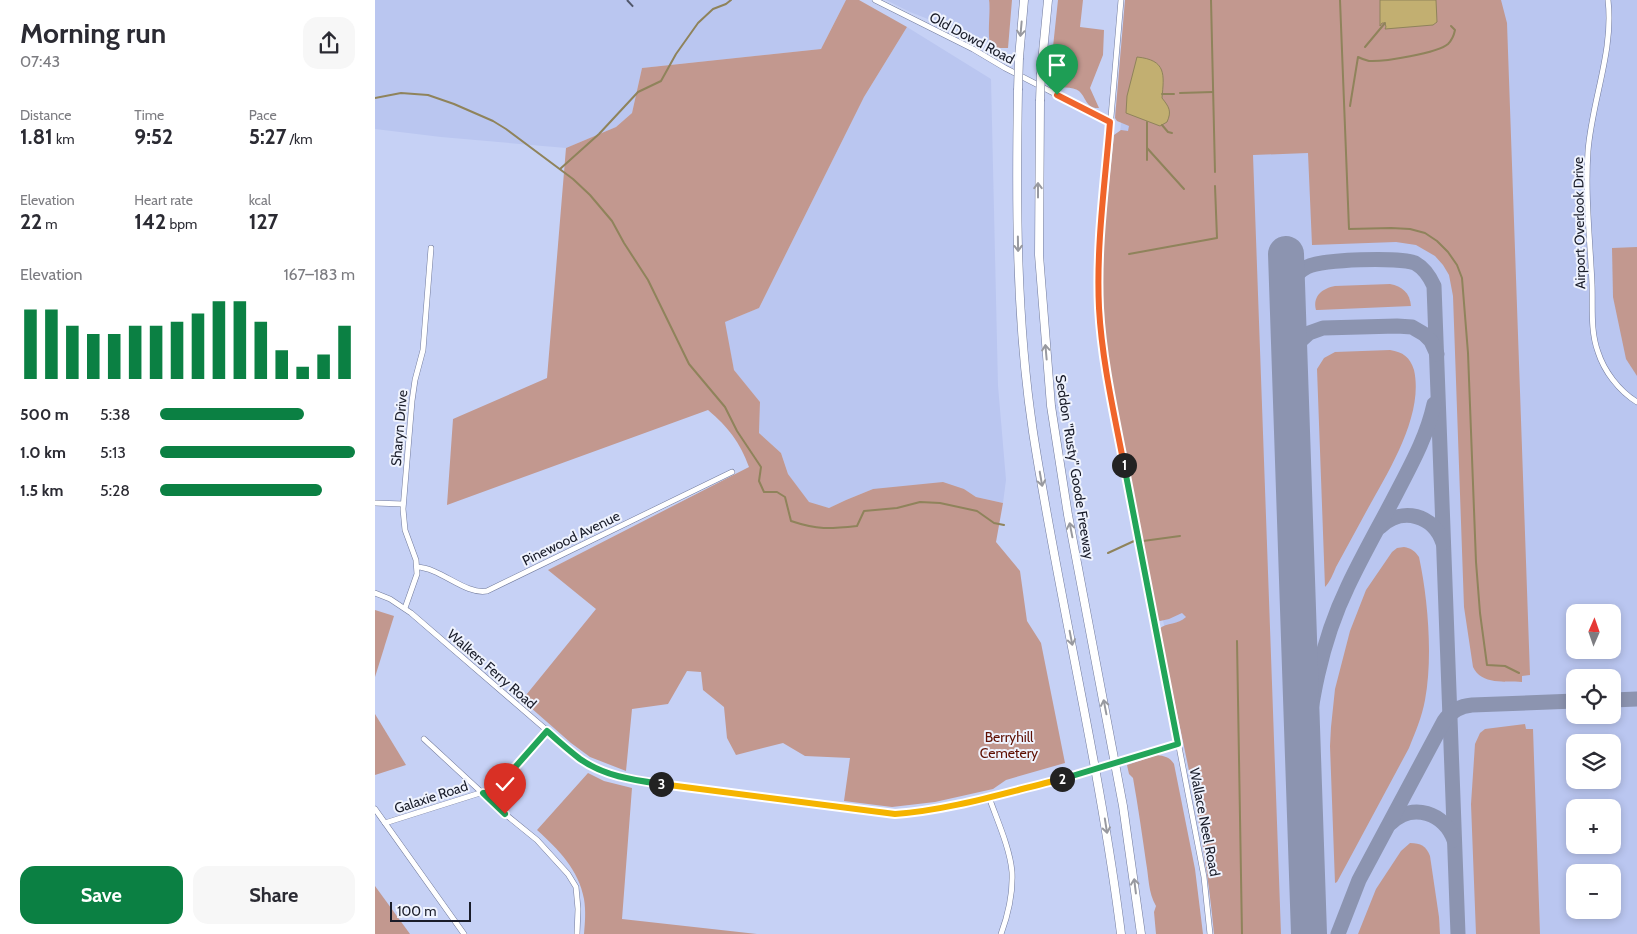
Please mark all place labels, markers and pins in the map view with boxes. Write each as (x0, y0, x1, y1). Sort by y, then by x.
pin (1036, 44, 1078, 95)
pin: 1 (1111, 452, 1137, 478)
pin (484, 763, 526, 814)
pin: 2 (1049, 766, 1075, 792)
pin: 3 (649, 772, 673, 796)

